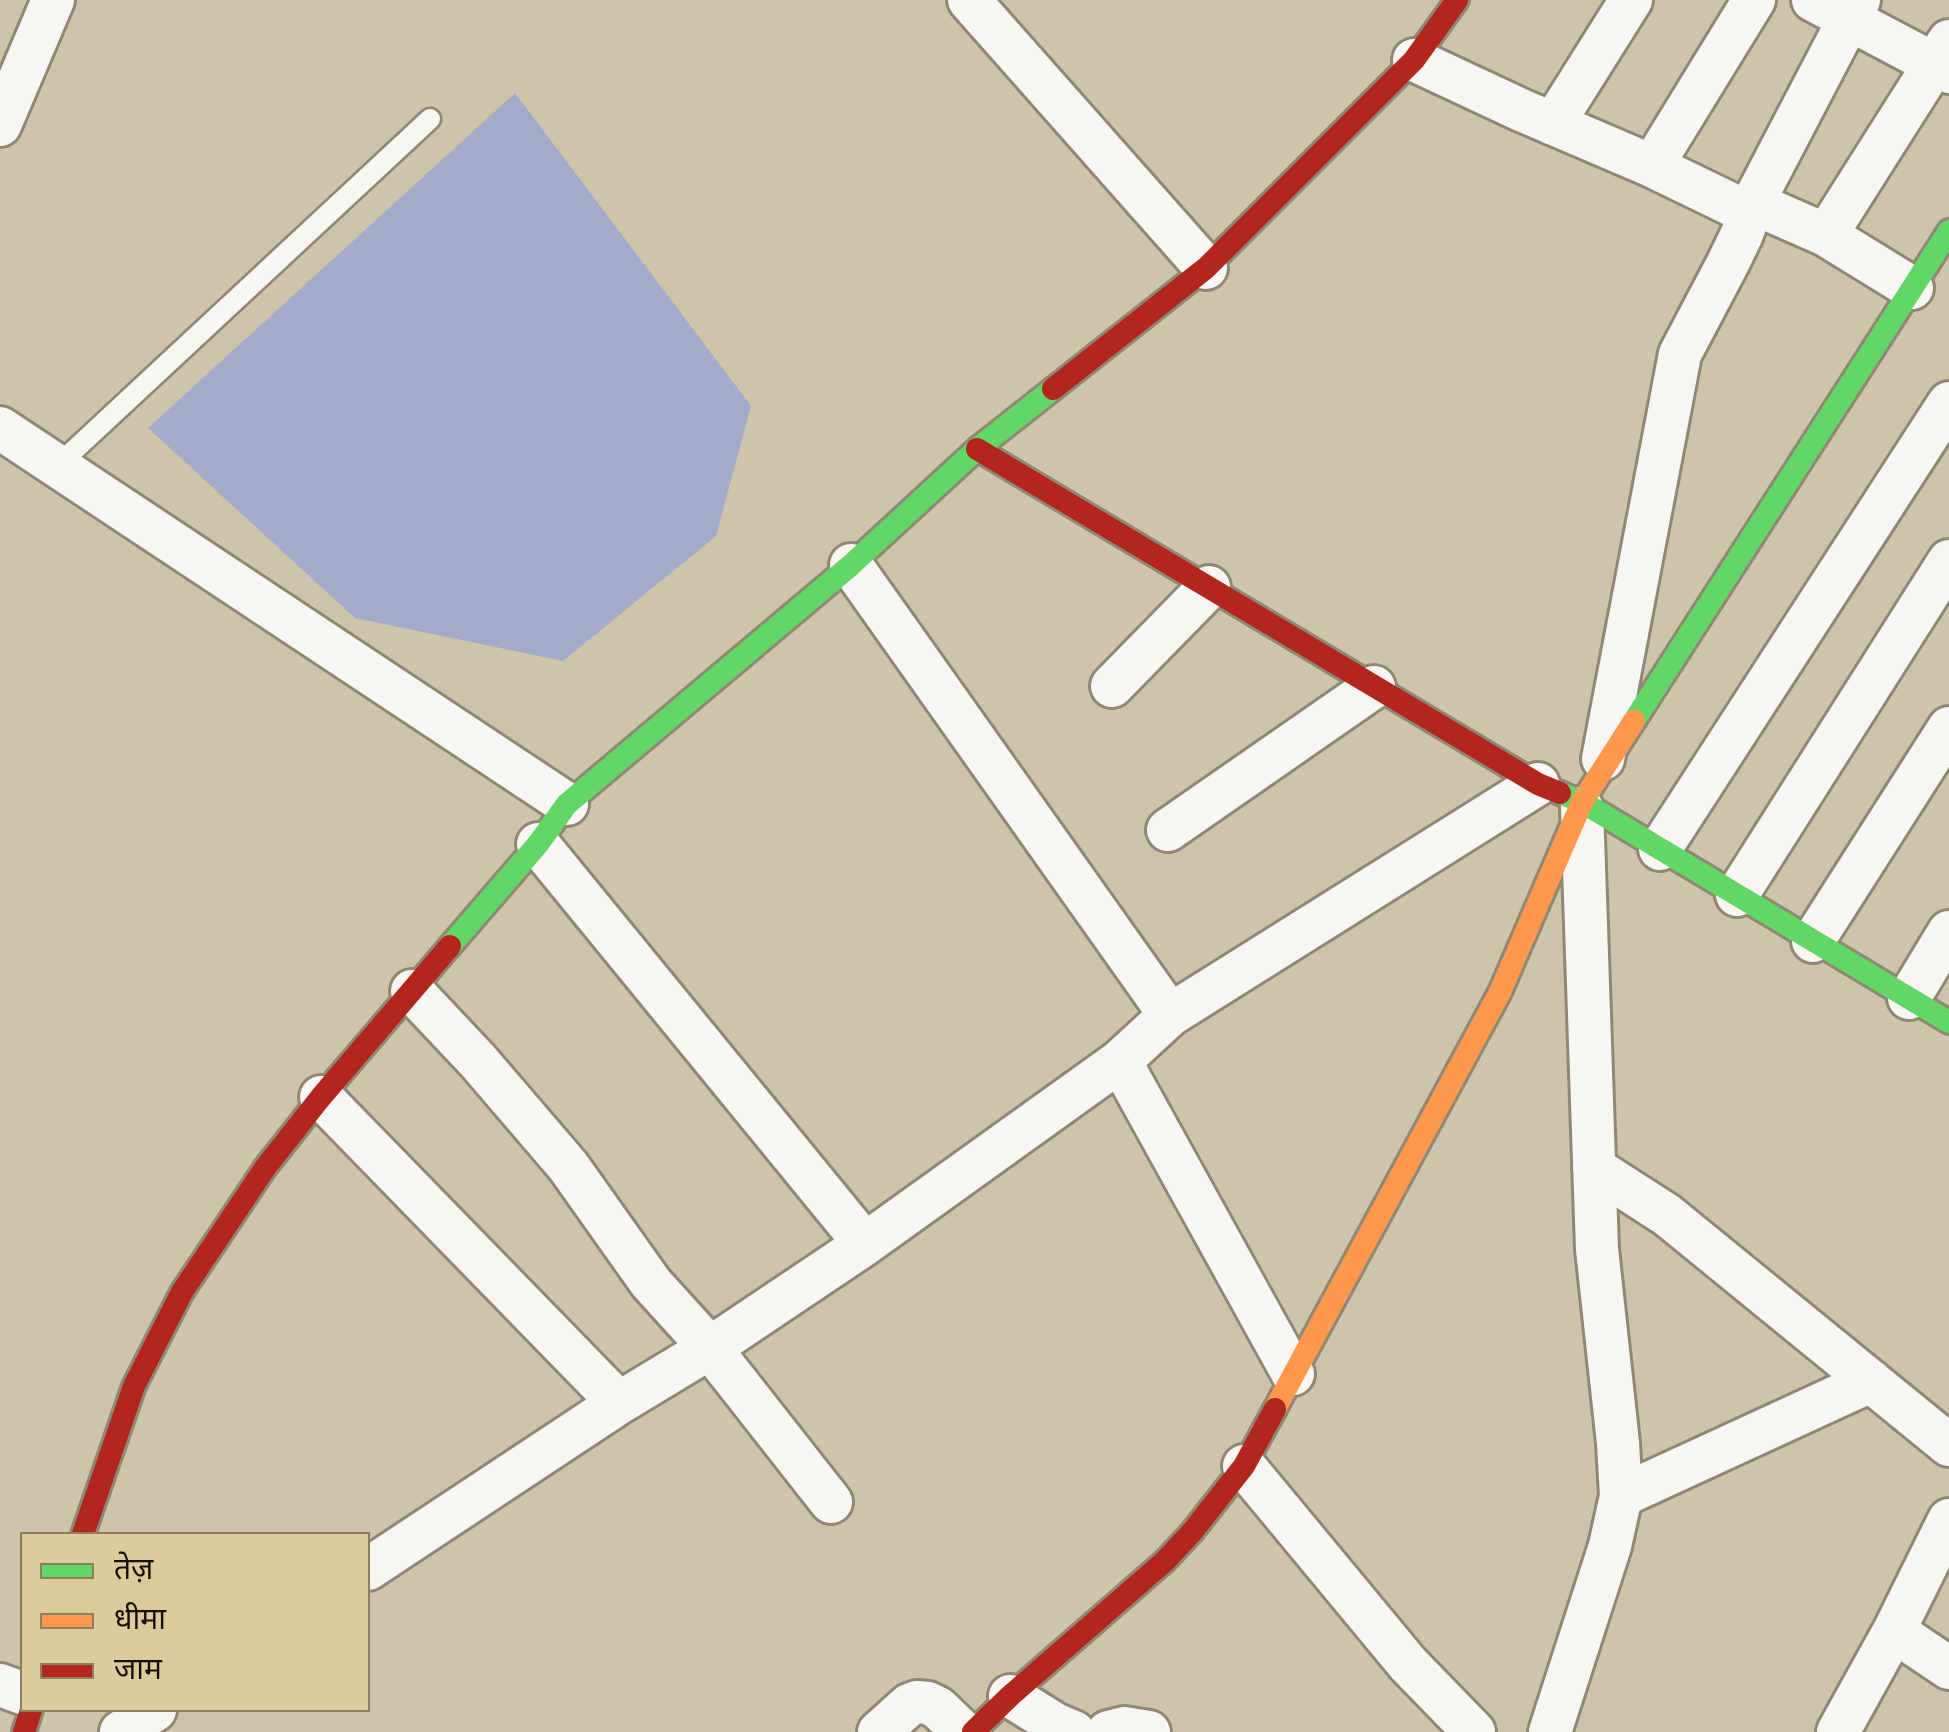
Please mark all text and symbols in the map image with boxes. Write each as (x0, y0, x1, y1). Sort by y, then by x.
legend (20, 1532, 370, 1712)
text: तेज़ (114, 1551, 153, 1586)
text: धीमा (114, 1601, 166, 1636)
text: जाम (114, 1651, 162, 1686)

